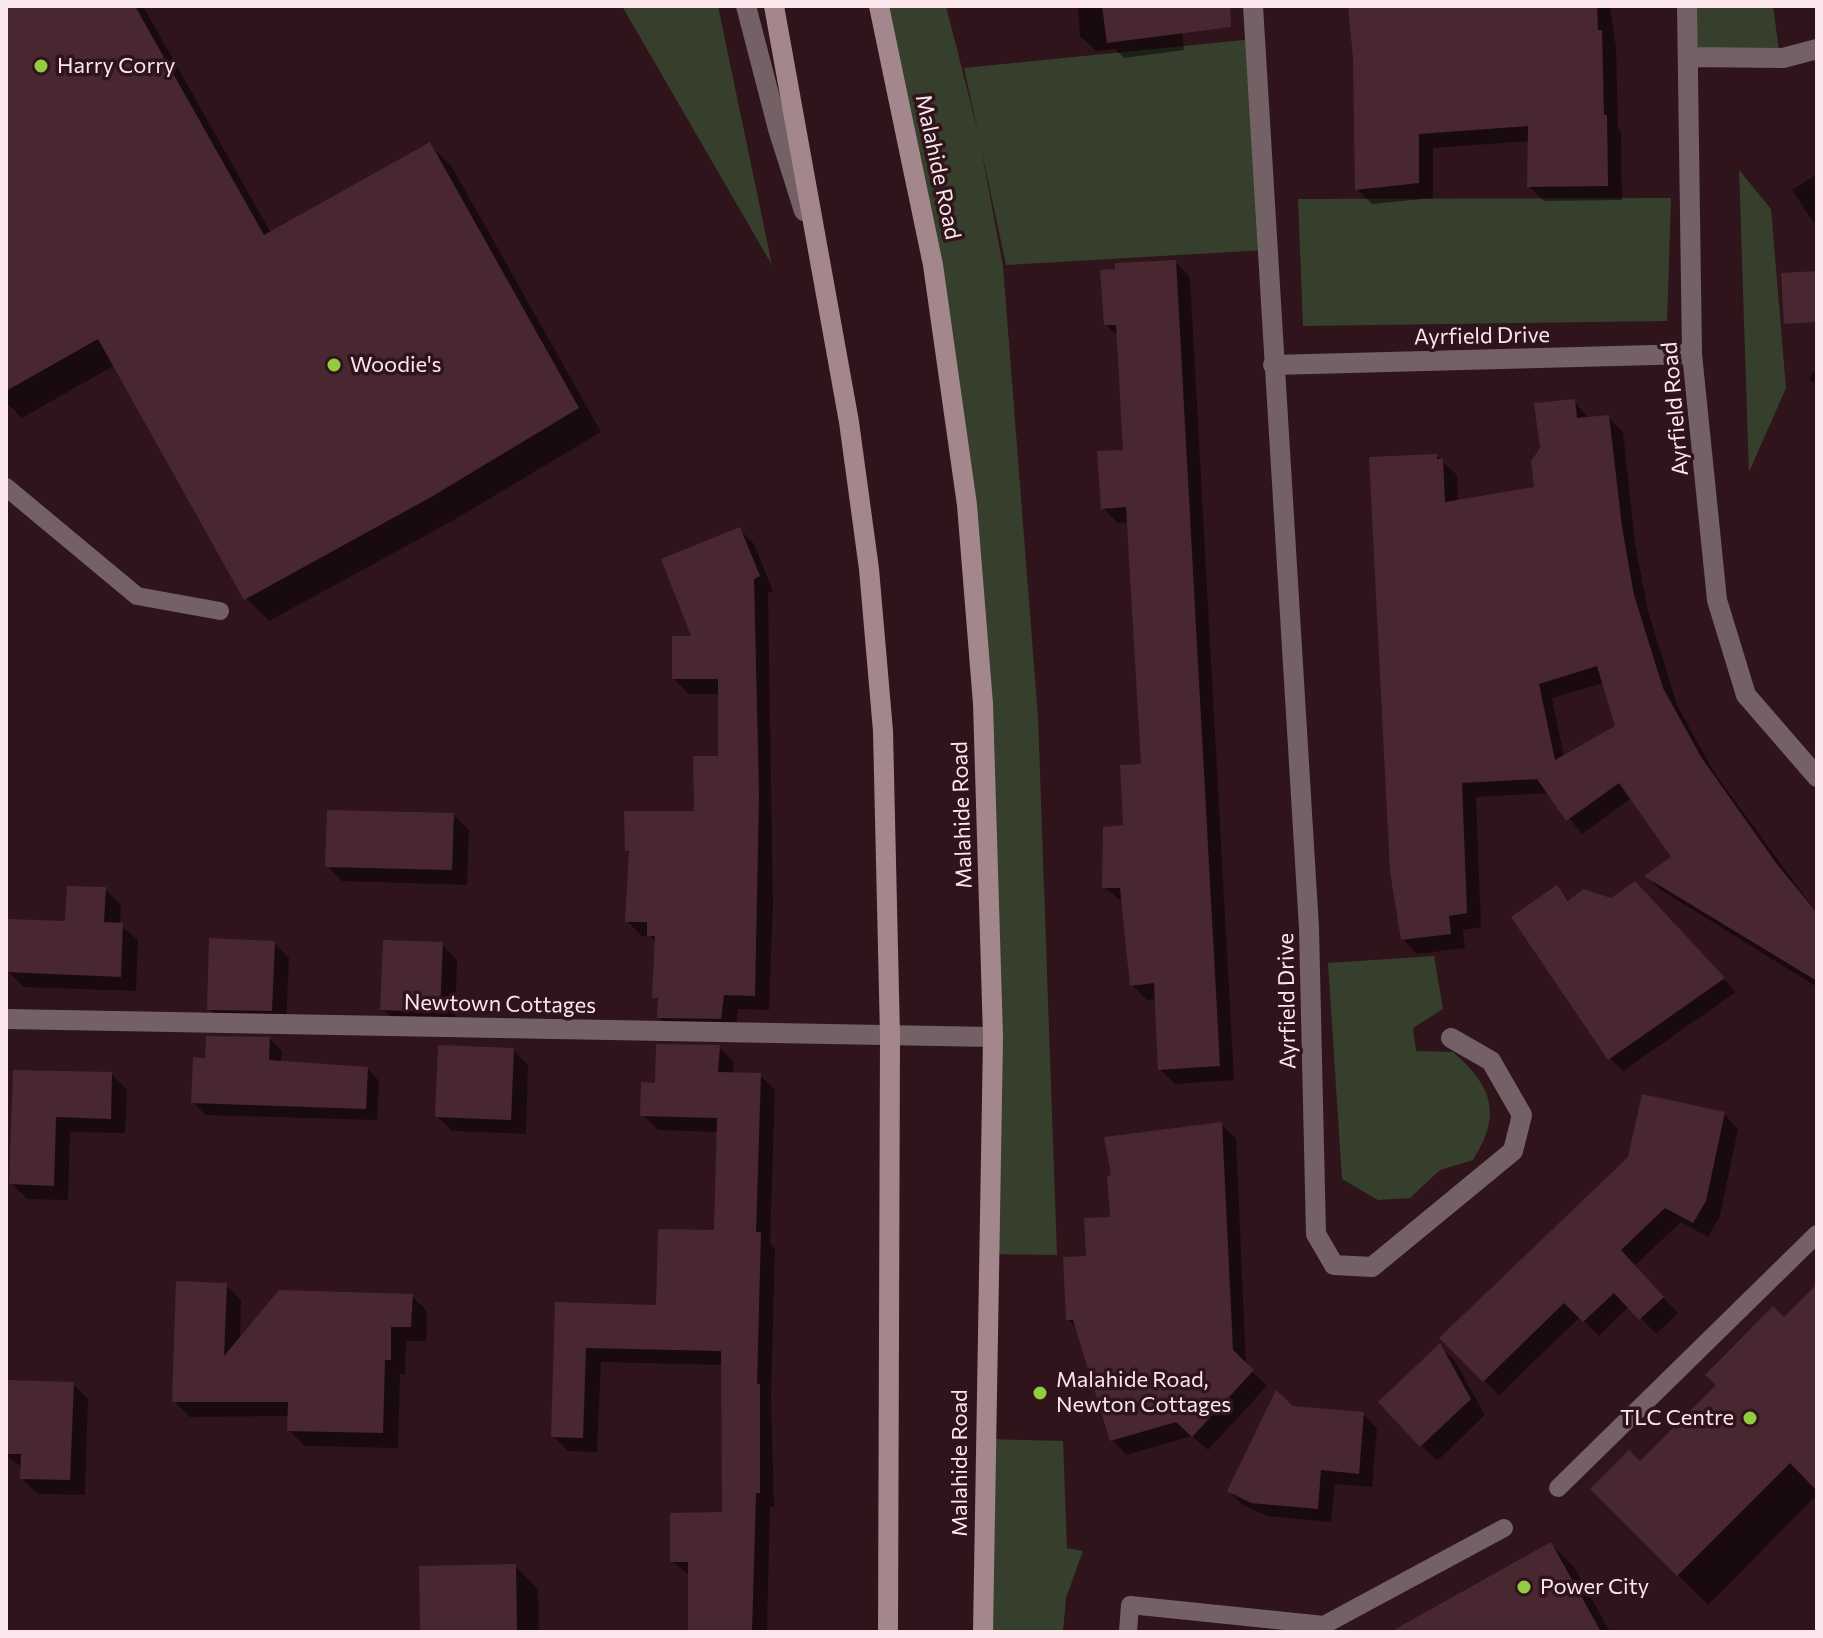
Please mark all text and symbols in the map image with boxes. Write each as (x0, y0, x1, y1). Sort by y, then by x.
place label: Harry Corry (57, 53, 175, 79)
marker: Harry Corry (32, 57, 50, 75)
street label: Malahide Road (910, 92, 966, 242)
street label: Ayrfield Drive (1414, 322, 1550, 350)
street label: Ayrfield Road (1656, 341, 1694, 477)
place label: Woodie's (350, 352, 442, 378)
marker: Woodie's (325, 356, 343, 374)
street label: Malahide Road (946, 741, 978, 889)
street label: Ayrfield Drive (1273, 933, 1301, 1069)
street label: Newtown Cottages (404, 989, 596, 1019)
place label: Malahide Road, Newton Cottages (1056, 1367, 1231, 1418)
marker: Malahide Road, Newton Cottages (1031, 1384, 1049, 1402)
street label: Malahide Road (947, 1389, 973, 1537)
place label: TLC Centre (1620, 1405, 1734, 1431)
marker: TLC Centre (1741, 1409, 1759, 1427)
place label: Power City (1540, 1574, 1649, 1600)
marker: Power City (1515, 1578, 1533, 1596)

